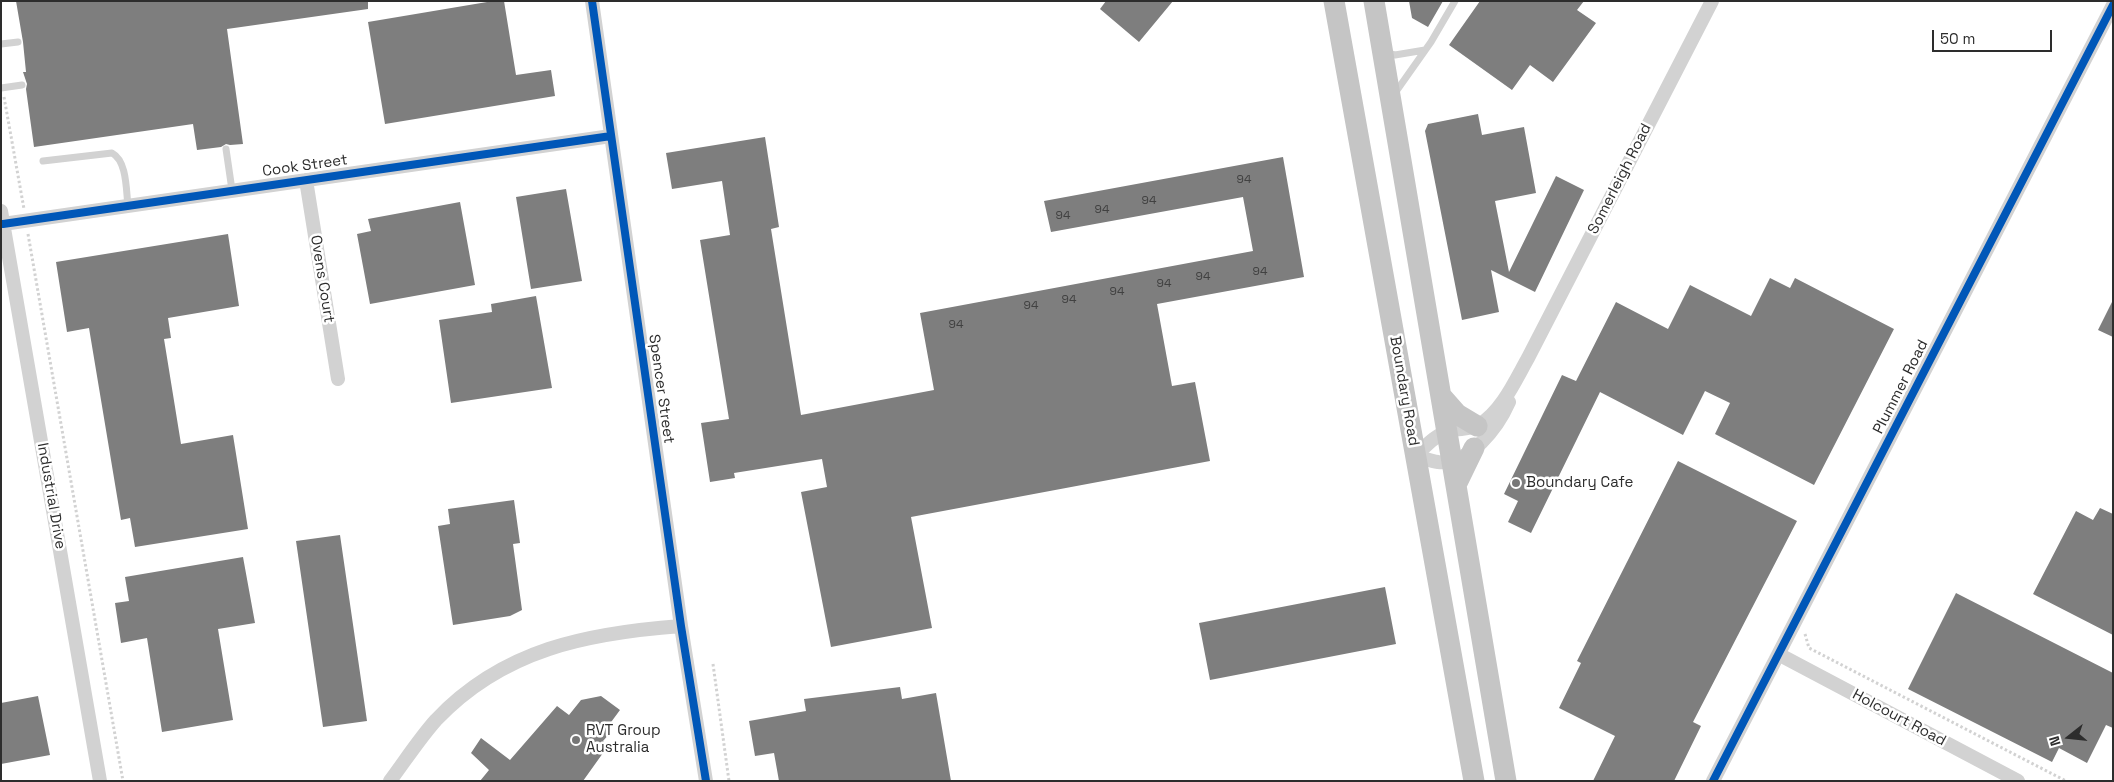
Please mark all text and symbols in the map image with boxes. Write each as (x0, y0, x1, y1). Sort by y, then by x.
scale bar (1934, 20, 2054, 52)
text: 50 m (1940, 29, 1975, 48)
street label: Somerleigh Road (1584, 121, 1656, 237)
street label: Cook Street (261, 151, 349, 181)
house number: 94 (1237, 173, 1251, 187)
house number: 94 (1142, 194, 1156, 208)
house number: 94 (1095, 203, 1109, 217)
house number: 94 (1056, 209, 1070, 223)
street label: Ovens Court (306, 234, 338, 324)
house number: 94 (1253, 265, 1267, 279)
house number: 94 (1196, 270, 1210, 284)
house number: 94 (1157, 277, 1171, 291)
house number: 94 (1110, 285, 1124, 299)
house number: 94 (1062, 293, 1076, 307)
house number: 94 (1024, 299, 1038, 313)
house number: 94 (949, 318, 963, 332)
street label: Spencer Street (644, 333, 678, 445)
street label: Boundary Road (1385, 335, 1423, 447)
street label: Plummer Road (1870, 337, 1932, 437)
street label: Industrial Drive (33, 441, 69, 551)
place label: Boundary Cafe (1526, 474, 1633, 492)
marker: Boundary Cafe (1510, 477, 1522, 489)
street label: Holcourt Road (1849, 686, 1949, 750)
north arrow (2044, 712, 2094, 762)
place label: RVT Group Australia (586, 722, 661, 757)
marker: RVT Group Australia (570, 734, 582, 746)
text: N (2045, 734, 2065, 748)

